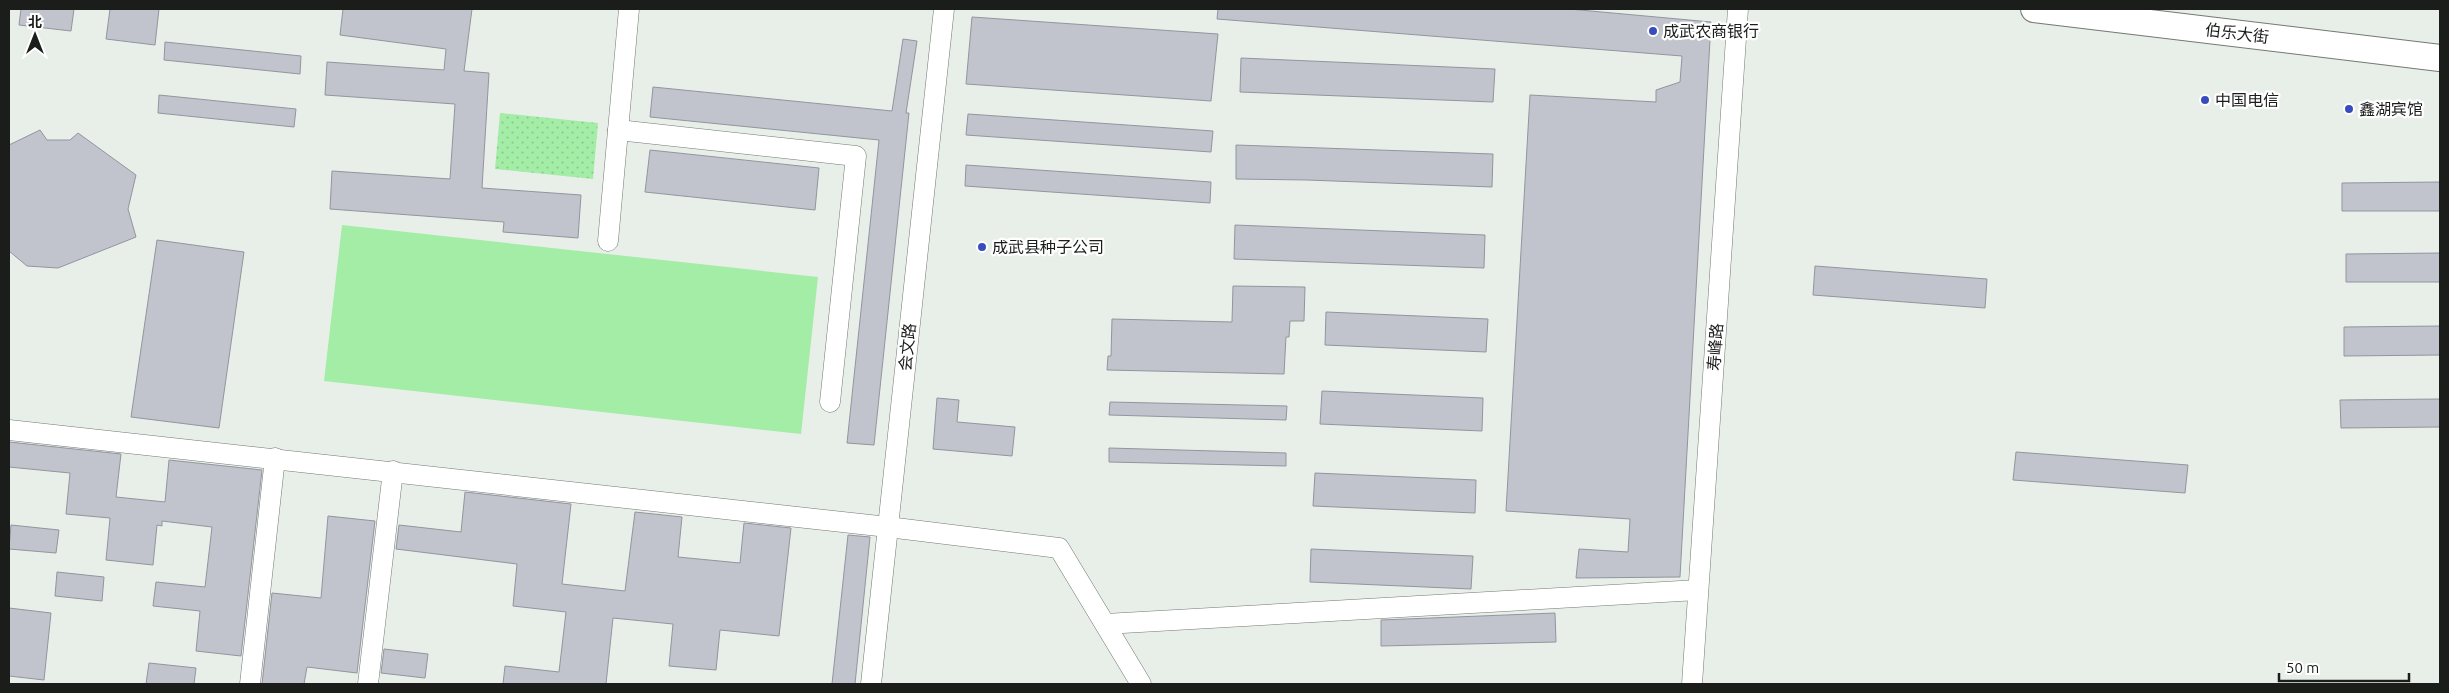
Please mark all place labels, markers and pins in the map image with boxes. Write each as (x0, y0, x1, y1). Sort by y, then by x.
place label: 成武农商银行 (1663, 22, 1759, 40)
marker: 成武农商银行 (1647, 25, 1659, 37)
place label: 中国电信 (2215, 91, 2279, 109)
marker: 中国电信 (2199, 94, 2211, 106)
place label: 鑫湖宾馆 (2359, 100, 2423, 118)
marker: 鑫湖宾馆 (2343, 103, 2355, 115)
place label: 成武县种子公司 (992, 238, 1104, 256)
marker: 成武县种子公司 (976, 241, 988, 253)

